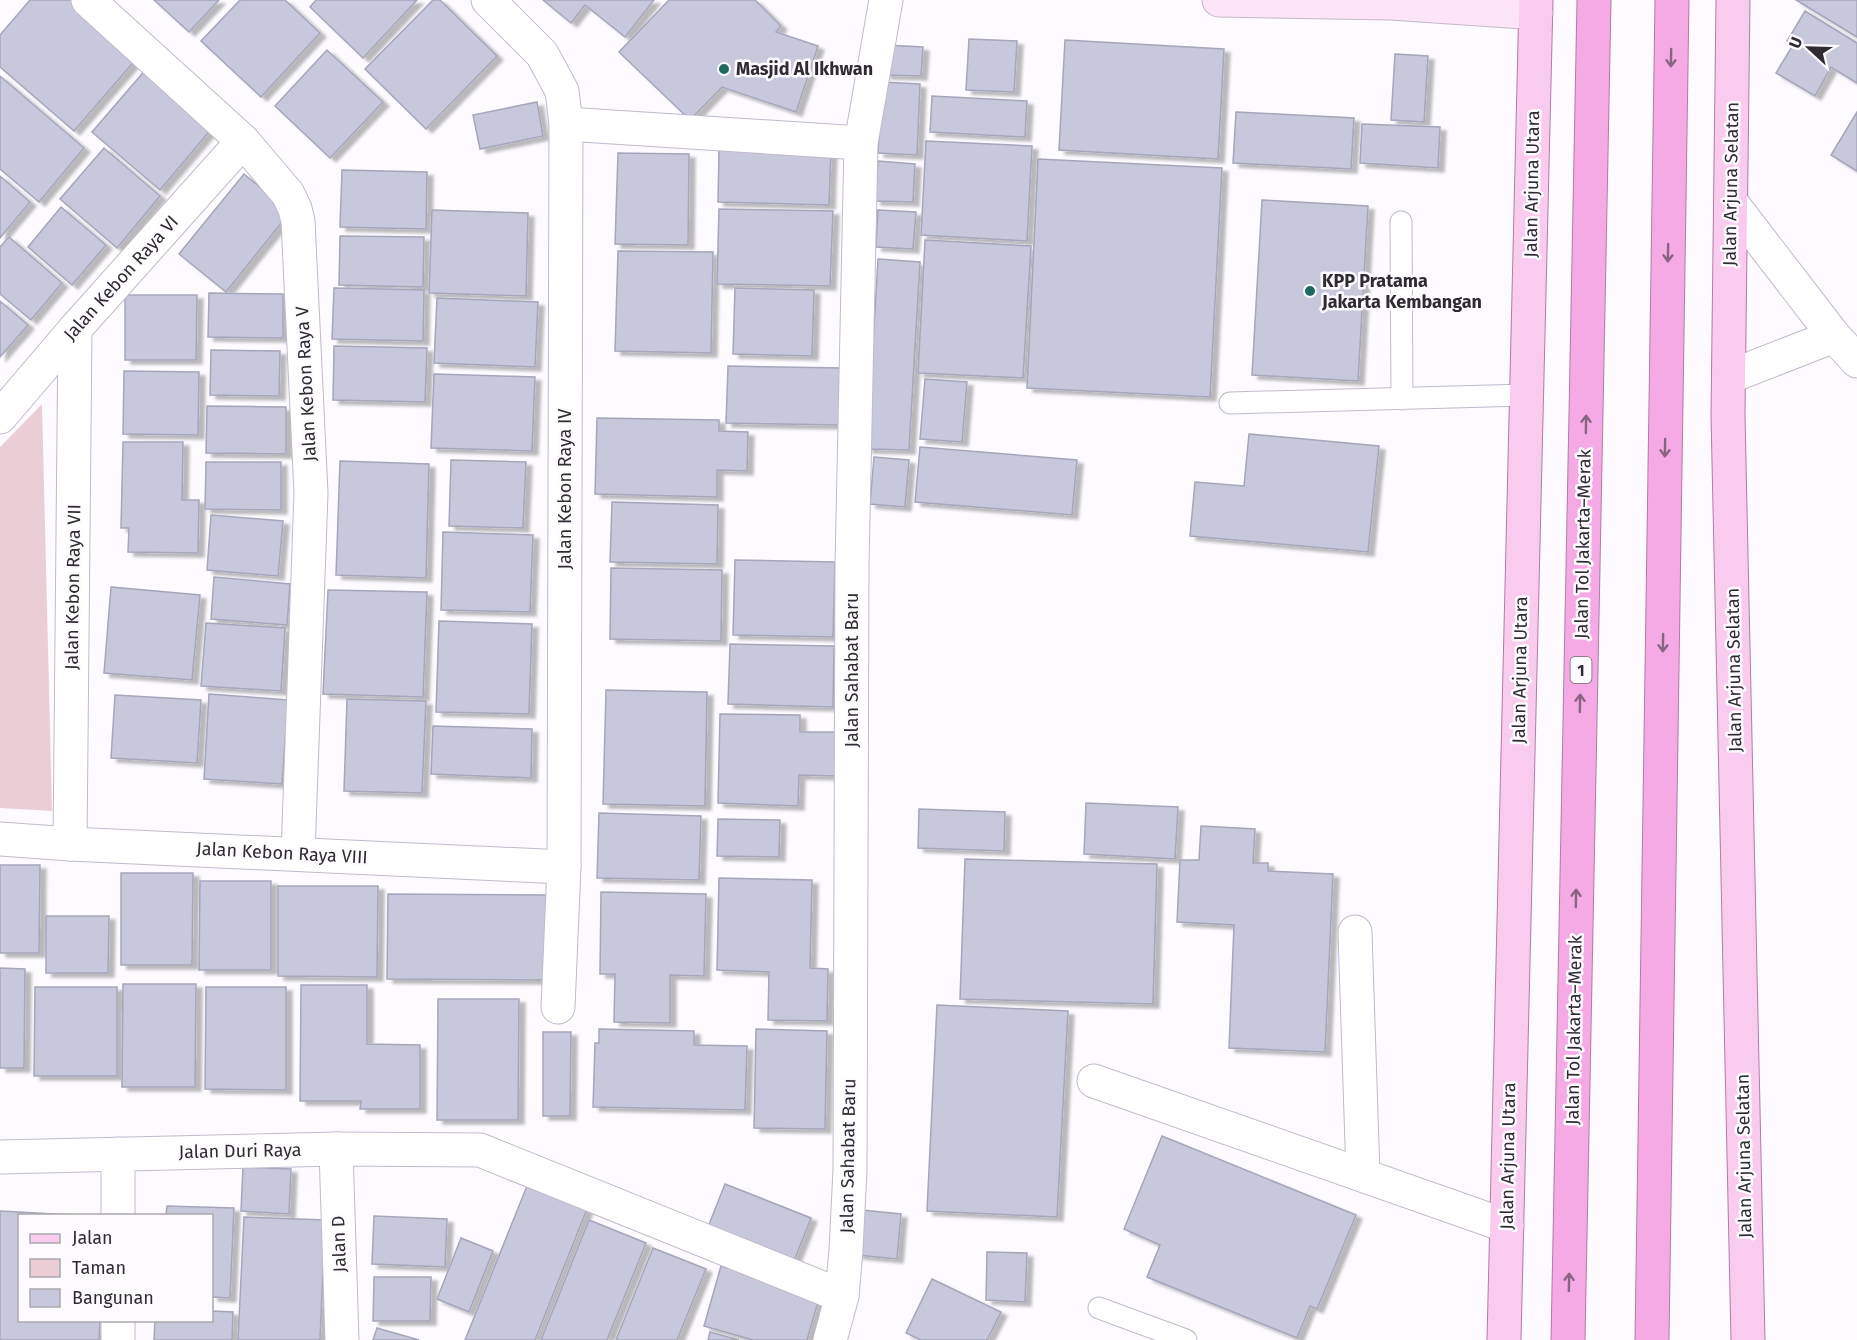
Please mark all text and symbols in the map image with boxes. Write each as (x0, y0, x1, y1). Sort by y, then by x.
north arrow (1779, 18, 1839, 78)
text: U (1785, 34, 1806, 51)
one-way arrow (1666, 48, 1677, 68)
place label: Masjid Al Ikhwan (736, 58, 873, 80)
marker: Masjid Al Ikhwan (717, 62, 731, 76)
street label: Jalan Arjuna Selatan (1719, 102, 1743, 266)
street label: Jalan Arjuna Utara (1520, 110, 1544, 258)
street label: Jalan Kebon Raya VI (59, 211, 183, 345)
one-way arrow (1663, 243, 1674, 263)
place label: KPP Pratama Jakarta Kembangan (1321, 270, 1482, 313)
marker: KPP Pratama Jakarta Kembangan (1303, 284, 1317, 298)
street label: Jalan Kebon Raya V (291, 306, 321, 462)
street label: Jalan Kebon Raya IV (554, 409, 576, 569)
one-way arrow (1580, 414, 1591, 434)
one-way arrow (1660, 438, 1671, 458)
street label: Jalan Tol Jakarta–Merak (1570, 448, 1596, 639)
street label: Jalan Kebon Raya VII (61, 504, 85, 670)
street label: Jalan Arjuna Selatan (1722, 588, 1746, 752)
street label: Jalan Sahabat Baru (841, 592, 863, 748)
street label: Jalan Arjuna Utara (1508, 596, 1532, 744)
one-way arrow (1657, 633, 1668, 653)
road number: 1 (1570, 657, 1592, 683)
one-way arrow (1574, 693, 1586, 713)
street label: Jalan Kebon Raya VIII (196, 838, 368, 868)
one-way arrow (1570, 888, 1582, 908)
street label: Jalan Tol Jakarta–Merak (1561, 934, 1587, 1125)
street label: Jalan Arjuna Selatan (1732, 1074, 1756, 1238)
street label: Jalan Sahabat Baru (836, 1078, 860, 1234)
street label: Jalan Arjuna Utara (1496, 1082, 1520, 1230)
street label: Jalan Duri Raya (178, 1139, 302, 1163)
legend (18, 1214, 213, 1322)
street label: Jalan D (327, 1215, 351, 1273)
text: Jalan (72, 1227, 113, 1249)
text: Taman (72, 1257, 126, 1279)
one-way arrow (1563, 1272, 1575, 1292)
text: Bangunan (72, 1287, 154, 1309)

